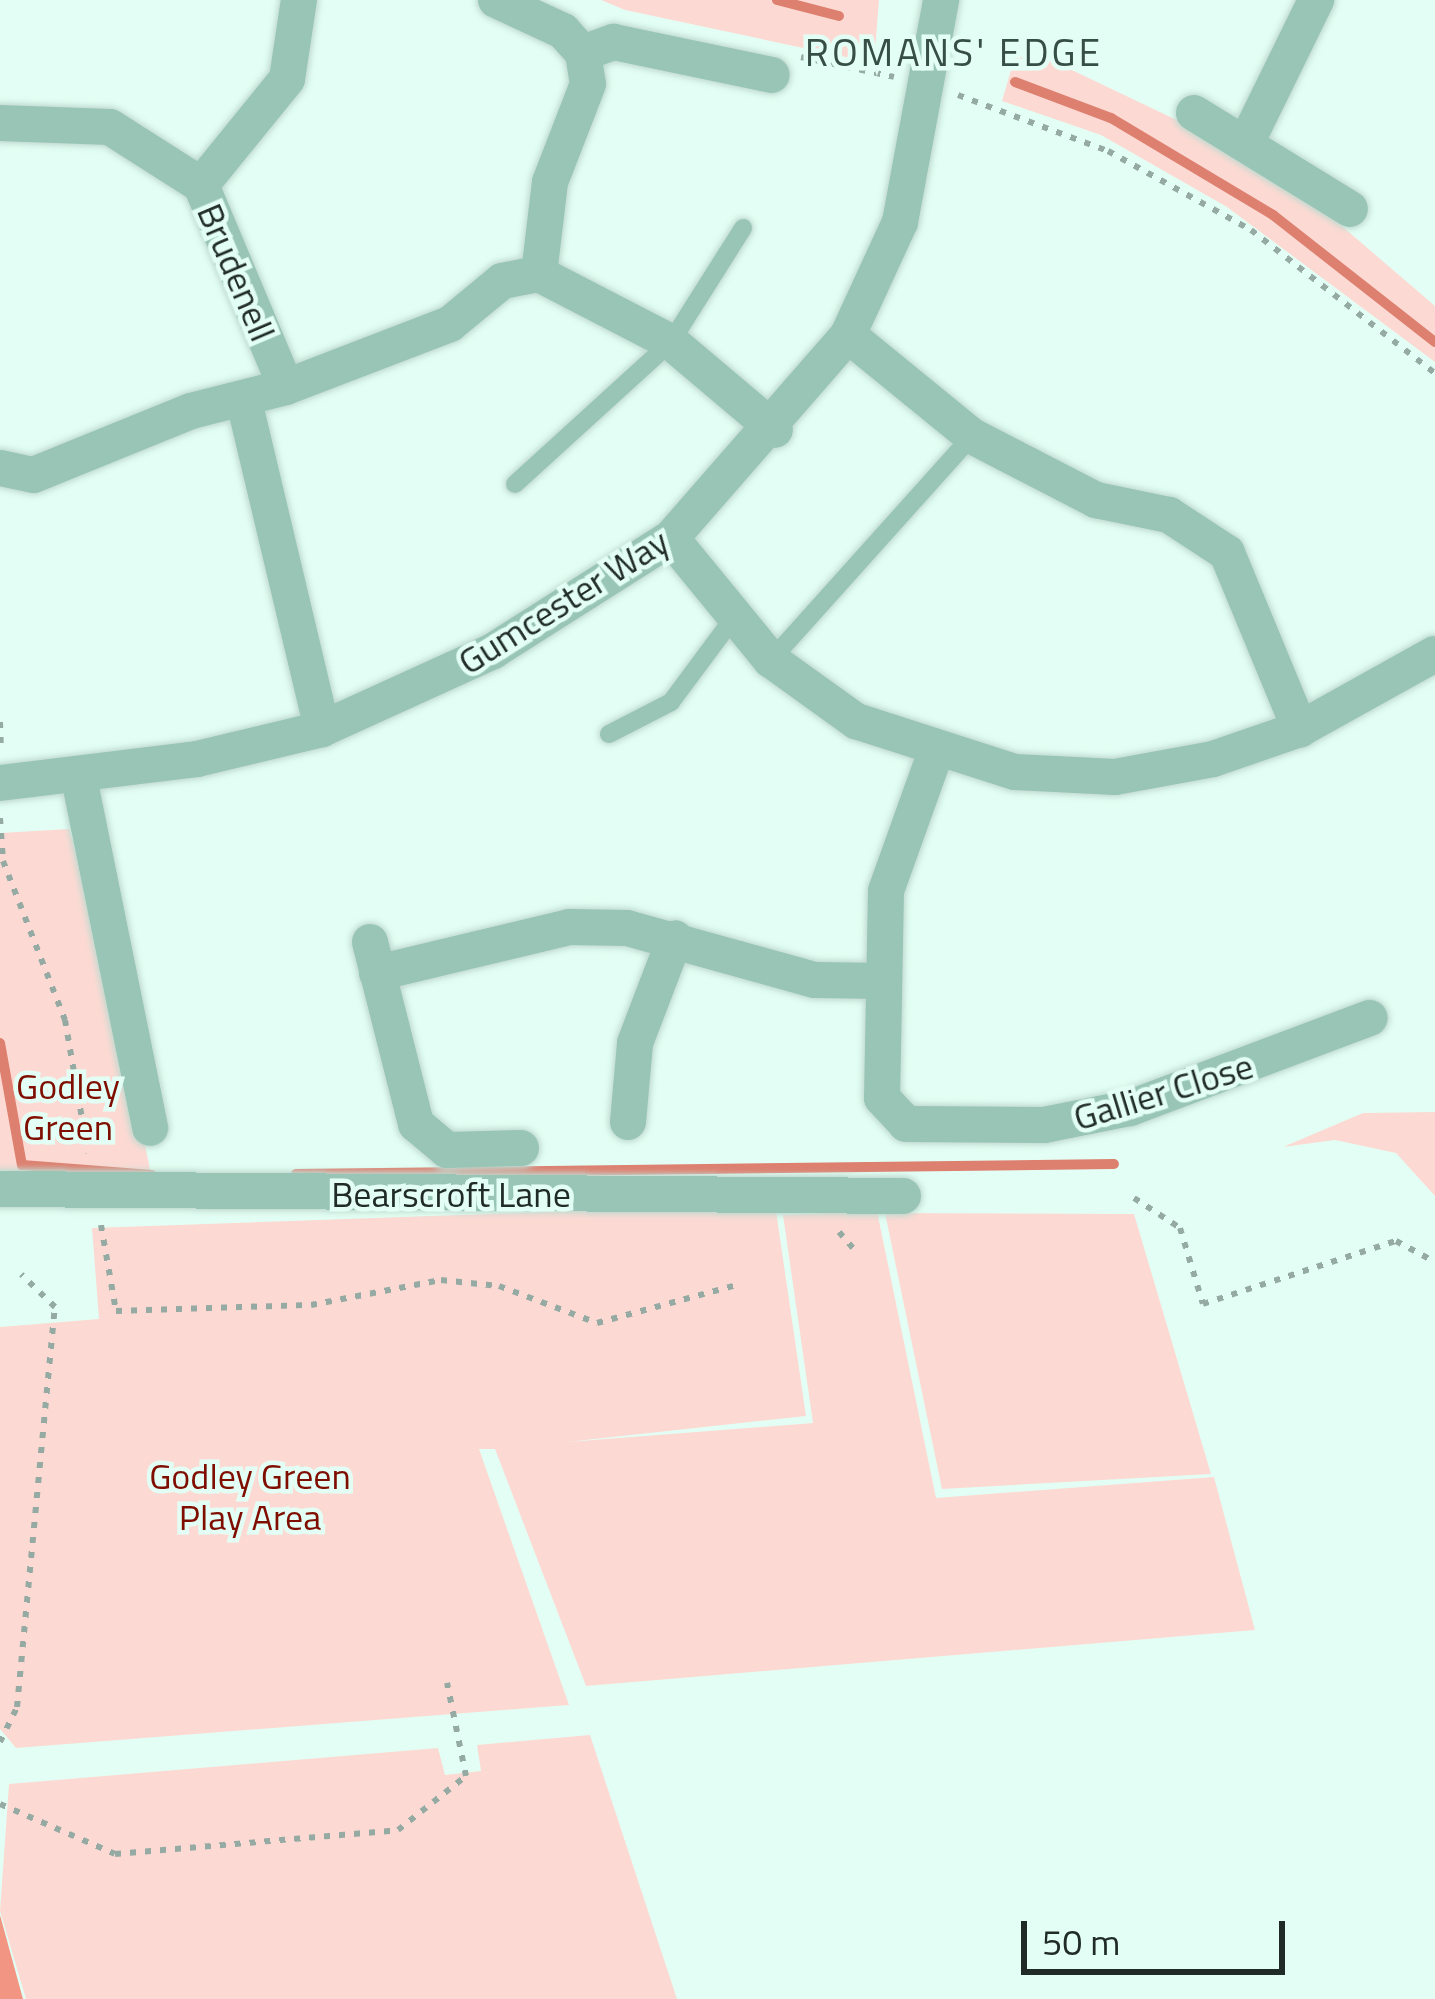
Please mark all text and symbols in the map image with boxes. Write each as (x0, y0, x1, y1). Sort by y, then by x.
district label: ROMANS' EDGE (805, 29, 1103, 75)
street label: Brudenell (189, 197, 285, 347)
street label: Gumcester Way (450, 519, 676, 683)
street label: Gallier Close (1068, 1043, 1258, 1139)
park label: Godley Green (16, 1063, 120, 1148)
street label: Bearscroft Lane (331, 1172, 571, 1216)
park label: Godley Green Play Area (149, 1453, 351, 1538)
scale bar (1027, 1897, 1291, 1971)
text: 50 m (1042, 1914, 1120, 1969)

